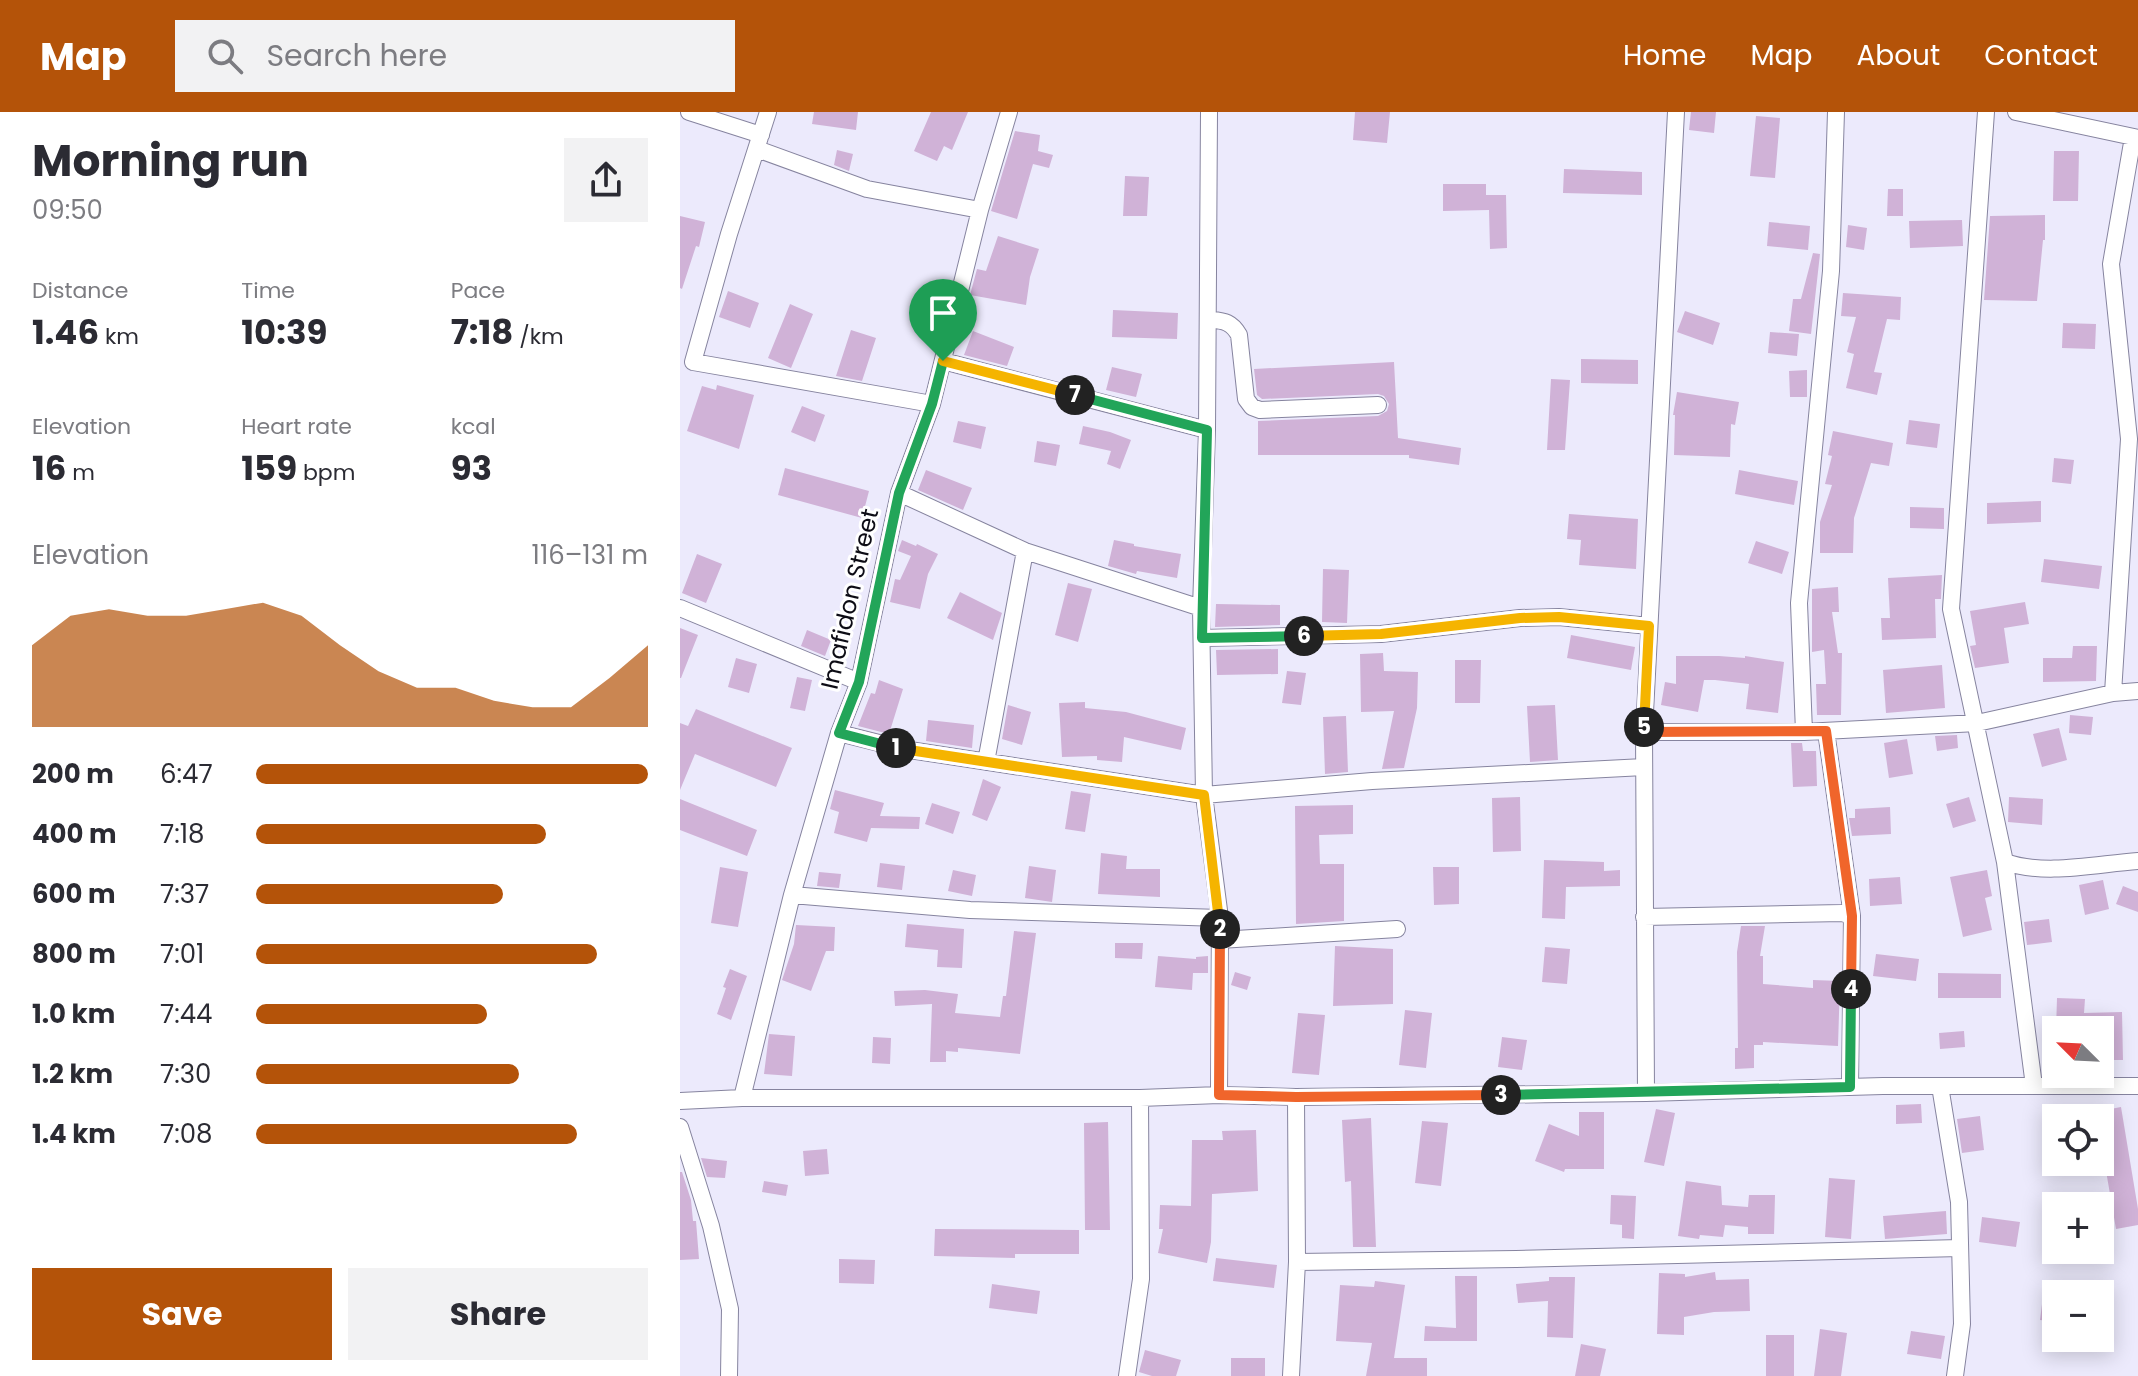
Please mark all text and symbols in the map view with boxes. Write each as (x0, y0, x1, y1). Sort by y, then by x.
search box (175, 20, 735, 92)
text: Map (40, 30, 127, 83)
icon: search (203, 34, 247, 78)
text: Search here (267, 34, 447, 77)
text: Home (1623, 36, 1706, 75)
text: Map (1750, 36, 1812, 75)
text: About (1856, 36, 1940, 75)
text: Contact (1984, 36, 2098, 75)
text: Morning run (32, 130, 309, 191)
button: share (564, 138, 648, 222)
text: 09:50 (32, 192, 103, 228)
text: Distance (32, 275, 128, 306)
text: Time (241, 275, 295, 306)
text: Pace (451, 275, 505, 306)
pin (909, 279, 977, 361)
icon: arrive (921, 291, 965, 335)
text: 1.46 (32, 308, 99, 356)
text: 10:39 (241, 308, 327, 356)
text: 7:18 (451, 308, 513, 356)
text: km (99, 321, 139, 352)
text: /km (513, 321, 564, 352)
pin: 7 (1055, 375, 1095, 415)
text: 7 (1069, 379, 1081, 410)
text: Elevation (32, 411, 131, 442)
text: Heart rate (241, 411, 352, 442)
text: kcal (451, 411, 496, 442)
text: 16 (32, 444, 66, 492)
text: 159 (241, 444, 297, 492)
text: 93 (451, 444, 492, 492)
text: m (66, 457, 95, 488)
text: bpm (297, 457, 355, 488)
street label: Imafidon Street (813, 505, 886, 692)
text: Elevation (32, 537, 149, 573)
text: 116–131 m (532, 537, 648, 573)
pin: 6 (1284, 616, 1324, 656)
text: 6 (1297, 620, 1311, 651)
pin: 5 (1624, 707, 1664, 747)
text: 5 (1637, 711, 1651, 742)
pin: 1 (876, 728, 916, 768)
text: 1 (892, 732, 900, 763)
text: 200 m (32, 756, 114, 792)
text: 6:47 (160, 756, 213, 792)
text: 400 m (32, 816, 117, 852)
text: 7:18 (160, 816, 204, 852)
text: 600 m (32, 876, 116, 912)
text: 7:37 (160, 876, 209, 912)
pin: 2 (1200, 909, 1240, 949)
text: 2 (1214, 913, 1226, 944)
text: 800 m (32, 936, 116, 972)
text: 7:01 (160, 936, 204, 972)
pin: 4 (1831, 969, 1871, 1009)
text: 4 (1844, 973, 1858, 1004)
text: 1.0 km (32, 996, 115, 1032)
text: 7:44 (160, 996, 212, 1032)
north arrow (2042, 1016, 2114, 1088)
map controls (2042, 1016, 2114, 1352)
text: 1.2 km (32, 1056, 113, 1092)
text: 7:30 (160, 1056, 211, 1092)
pin: 3 (1481, 1075, 1521, 1115)
text: 3 (1494, 1079, 1508, 1110)
button: locate (2042, 1104, 2114, 1176)
text: 1.4 km (32, 1116, 116, 1152)
text: 7:08 (160, 1116, 212, 1152)
button: + (2042, 1192, 2114, 1264)
button: Save (32, 1268, 332, 1360)
button: Share (348, 1268, 648, 1360)
button: − (2042, 1280, 2114, 1352)

